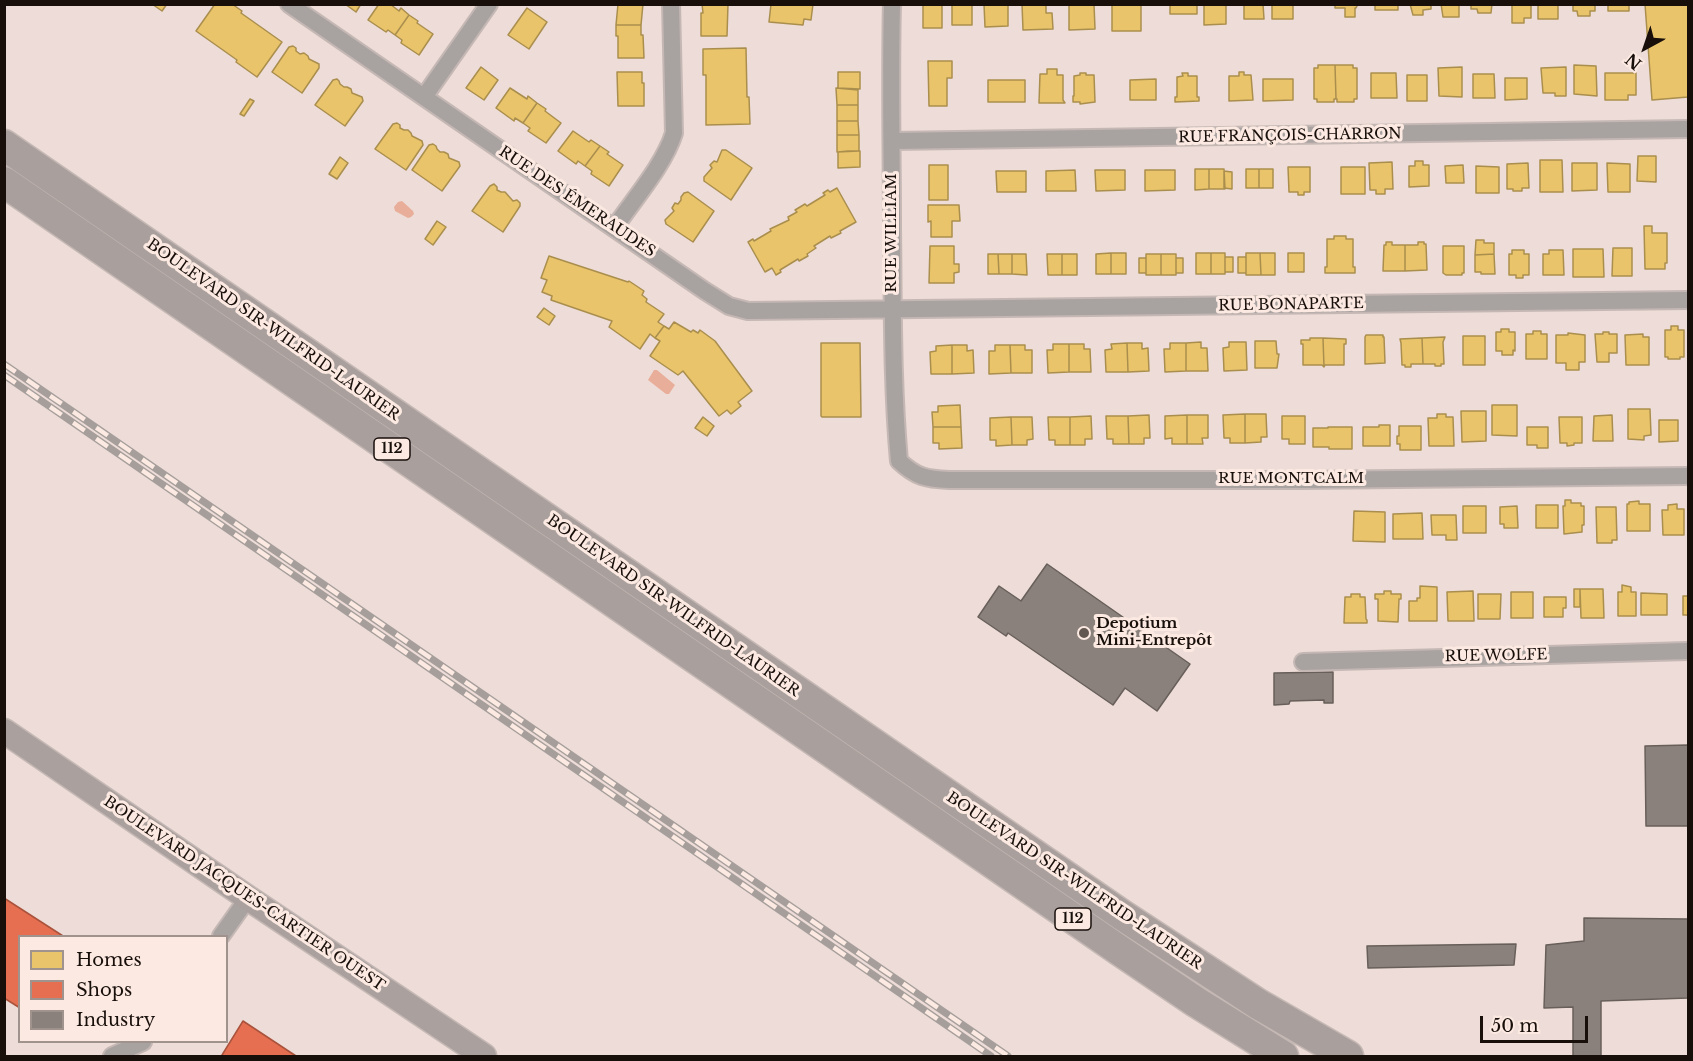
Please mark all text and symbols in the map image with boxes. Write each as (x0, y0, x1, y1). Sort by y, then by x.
north arrow (1615, 18, 1675, 78)
text: N (1621, 49, 1646, 74)
street label: RUE FRANÇOIS-CHARRON (1178, 125, 1402, 147)
street label: RUE DES ÉMERAUDES (495, 143, 659, 261)
street label: RUE WILLIAM (883, 173, 901, 293)
street label: BOULEVARD SIR-WILFRID-LAURIER (143, 235, 403, 425)
street label: RUE BONAPARTE (1218, 295, 1364, 315)
road number: 112 (374, 438, 410, 460)
street label: RUE MONTCALM (1218, 470, 1364, 488)
street label: BOULEVARD SIR-WILFRID-LAURIER (543, 511, 803, 701)
place label: Depotium Mini-Entrepôt (1096, 615, 1212, 650)
marker: Depotium Mini-Entrepôt (1077, 626, 1091, 640)
street label: RUE WOLFE (1445, 646, 1547, 666)
street label: BOULEVARD SIR-WILFRID-LAURIER (943, 788, 1205, 974)
street label: BOULEVARD JACQUES-CARTIER OUEST (100, 793, 388, 995)
road number: 112 (1055, 908, 1091, 930)
legend (18, 935, 228, 1043)
text: Homes (76, 949, 142, 971)
text: Shops (76, 979, 132, 1001)
scale bar (1483, 1004, 1591, 1042)
text: Industry (76, 1009, 155, 1031)
text: 50 m (1491, 1015, 1539, 1037)

